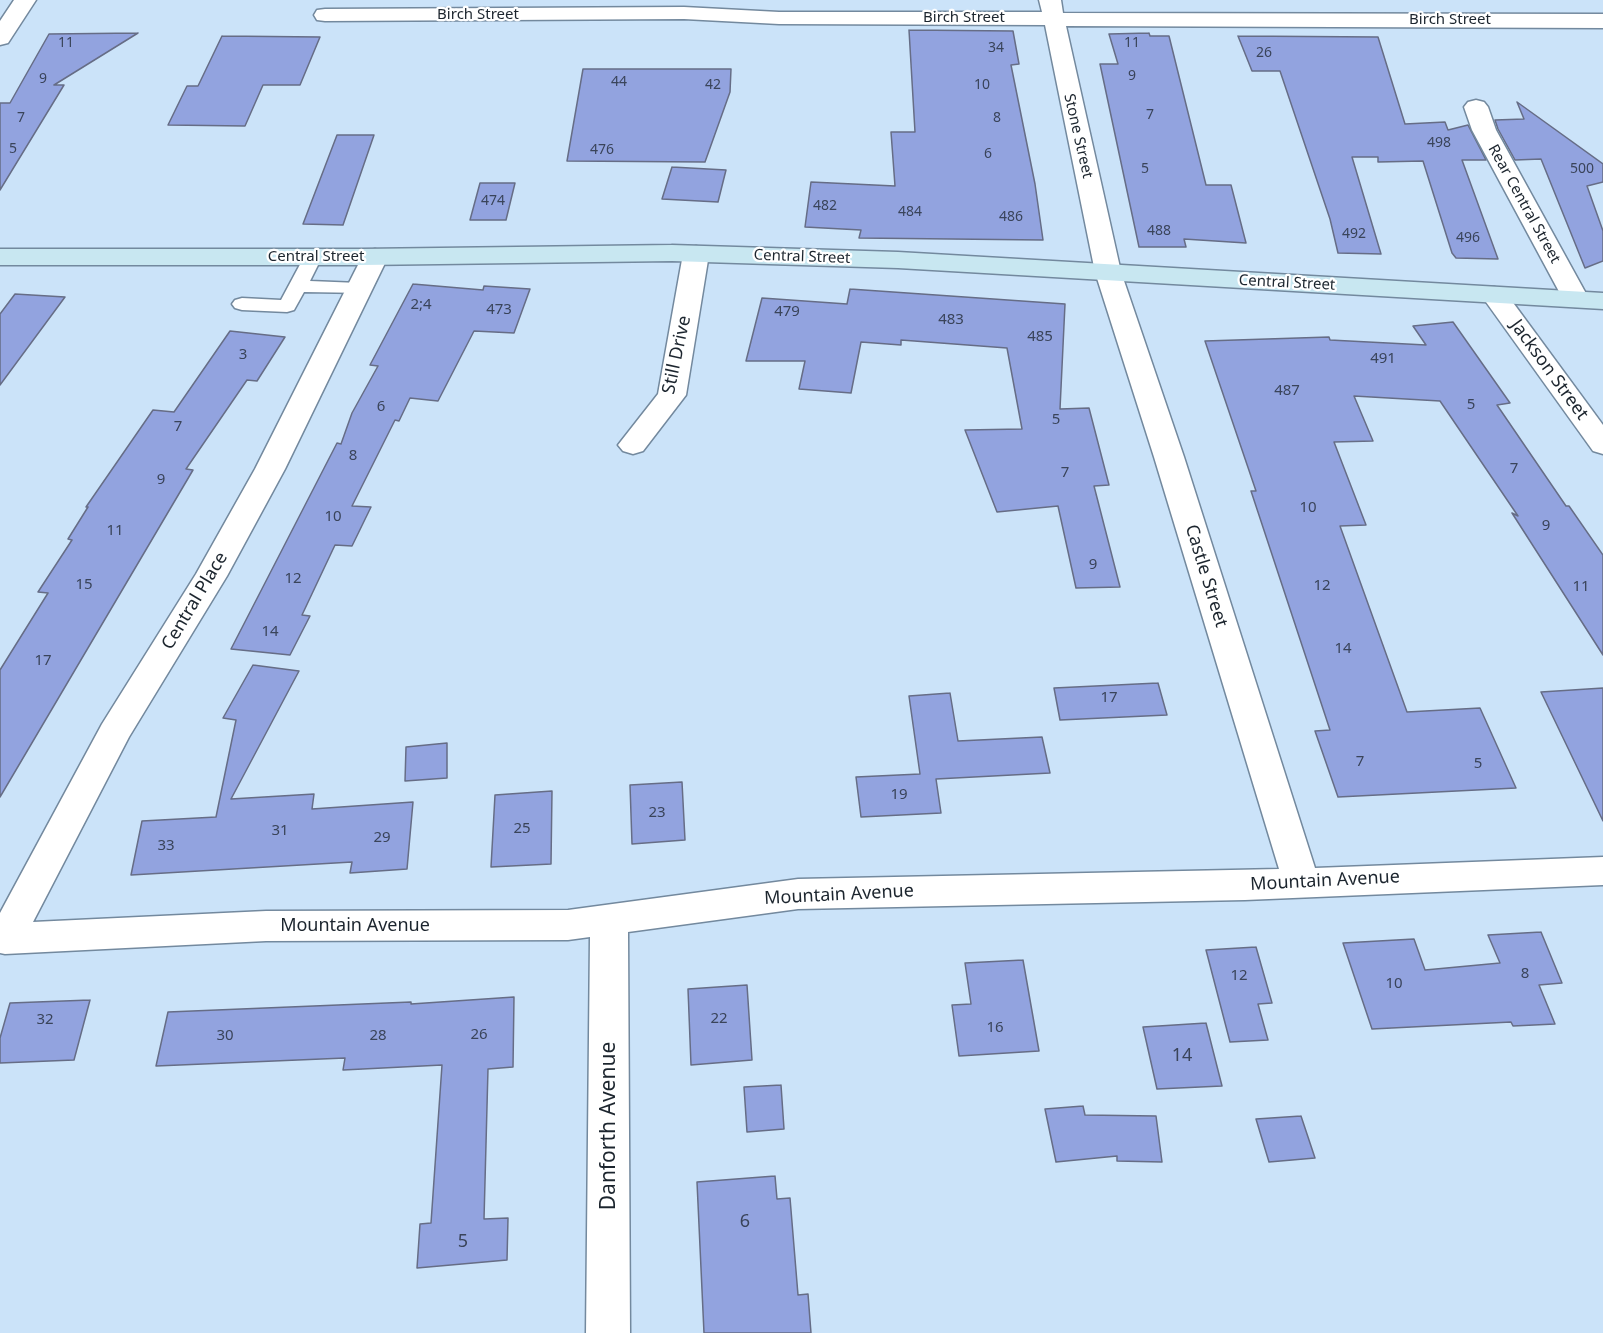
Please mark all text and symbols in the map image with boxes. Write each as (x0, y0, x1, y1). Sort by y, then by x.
street label: Birch Street (437, 6, 519, 24)
street label: Birch Street (923, 9, 1005, 27)
street label: Birch Street (1409, 11, 1491, 29)
house number: 11 (58, 35, 74, 51)
house number: 11 (1124, 35, 1140, 51)
house number: 34 (988, 40, 1004, 56)
house number: 26 (1256, 45, 1272, 61)
house number: 9 (1128, 68, 1136, 84)
house number: 9 (39, 71, 47, 87)
house number: 44 (611, 74, 627, 90)
house number: 42 (705, 77, 721, 93)
house number: 10 (974, 77, 990, 93)
street label: Stone Street (1060, 92, 1096, 180)
house number: 7 (1146, 107, 1154, 123)
house number: 7 (17, 110, 25, 126)
house number: 8 (993, 110, 1001, 126)
house number: 498 (1427, 135, 1451, 151)
house number: 5 (9, 141, 17, 157)
house number: 476 (590, 142, 614, 158)
street label: Rear Central Street (1484, 142, 1564, 266)
house number: 6 (984, 146, 992, 162)
house number: 5 (1141, 161, 1149, 177)
house number: 500 (1570, 161, 1594, 177)
house number: 474 (481, 193, 505, 209)
house number: 482 (813, 198, 837, 214)
house number: 484 (898, 204, 922, 220)
house number: 486 (999, 209, 1023, 225)
house number: 488 (1147, 223, 1171, 239)
house number: 492 (1342, 226, 1366, 242)
house number: 496 (1456, 230, 1480, 246)
street label: Central Street (753, 246, 851, 268)
street label: Central Street (268, 248, 364, 266)
street label: Central Street (1238, 271, 1336, 295)
house number: 2;4 (410, 296, 432, 314)
house number: 473 (486, 301, 512, 319)
house number: 479 (774, 303, 800, 321)
house number: 483 (938, 311, 964, 329)
street label: Still Drive (658, 314, 696, 396)
street label: Jackson Street (1505, 316, 1593, 424)
house number: 485 (1027, 328, 1053, 346)
house number: 3 (239, 346, 247, 364)
house number: 491 (1370, 350, 1396, 368)
house number: 487 (1274, 382, 1300, 400)
house number: 5 (1467, 396, 1475, 414)
house number: 6 (377, 398, 385, 416)
house number: 5 (1052, 411, 1060, 429)
house number: 7 (174, 418, 182, 436)
house number: 8 (349, 447, 357, 465)
house number: 7 (1510, 460, 1518, 478)
house number: 7 (1061, 464, 1069, 482)
house number: 9 (157, 471, 165, 489)
house number: 10 (1299, 499, 1317, 517)
house number: 10 (324, 508, 342, 526)
house number: 9 (1542, 517, 1550, 535)
house number: 11 (106, 522, 124, 540)
street label: Castle Street (1180, 522, 1232, 630)
street label: Central Place (157, 548, 233, 654)
house number: 9 (1089, 556, 1097, 574)
house number: 12 (284, 570, 302, 588)
house number: 15 (75, 576, 93, 594)
house number: 12 (1313, 577, 1331, 595)
house number: 11 (1572, 578, 1590, 596)
house number: 14 (261, 623, 279, 641)
house number: 14 (1334, 640, 1352, 658)
house number: 17 (34, 652, 52, 670)
house number: 17 (1100, 689, 1118, 707)
house number: 7 (1356, 753, 1364, 771)
house number: 5 (1474, 755, 1482, 773)
house number: 19 (890, 786, 908, 804)
house number: 23 (648, 804, 666, 822)
house number: 25 (513, 820, 531, 838)
house number: 31 (271, 822, 289, 840)
house number: 29 (373, 829, 391, 847)
house number: 33 (157, 837, 175, 855)
street label: Mountain Avenue (1250, 866, 1400, 896)
street label: Mountain Avenue (764, 880, 914, 910)
street label: Mountain Avenue (280, 915, 430, 937)
house number: 8 (1521, 965, 1529, 983)
house number: 12 (1230, 967, 1248, 985)
house number: 10 (1385, 975, 1403, 993)
house number: 22 (710, 1010, 728, 1028)
house number: 32 (36, 1011, 54, 1029)
house number: 16 (986, 1019, 1004, 1037)
house number: 26 (470, 1026, 488, 1044)
house number: 30 (216, 1027, 234, 1045)
house number: 28 (369, 1027, 387, 1045)
street label: Danforth Avenue (596, 1042, 622, 1210)
house number: 14 (1172, 1045, 1192, 1067)
house number: 6 (740, 1211, 750, 1233)
house number: 5 (458, 1231, 468, 1253)

